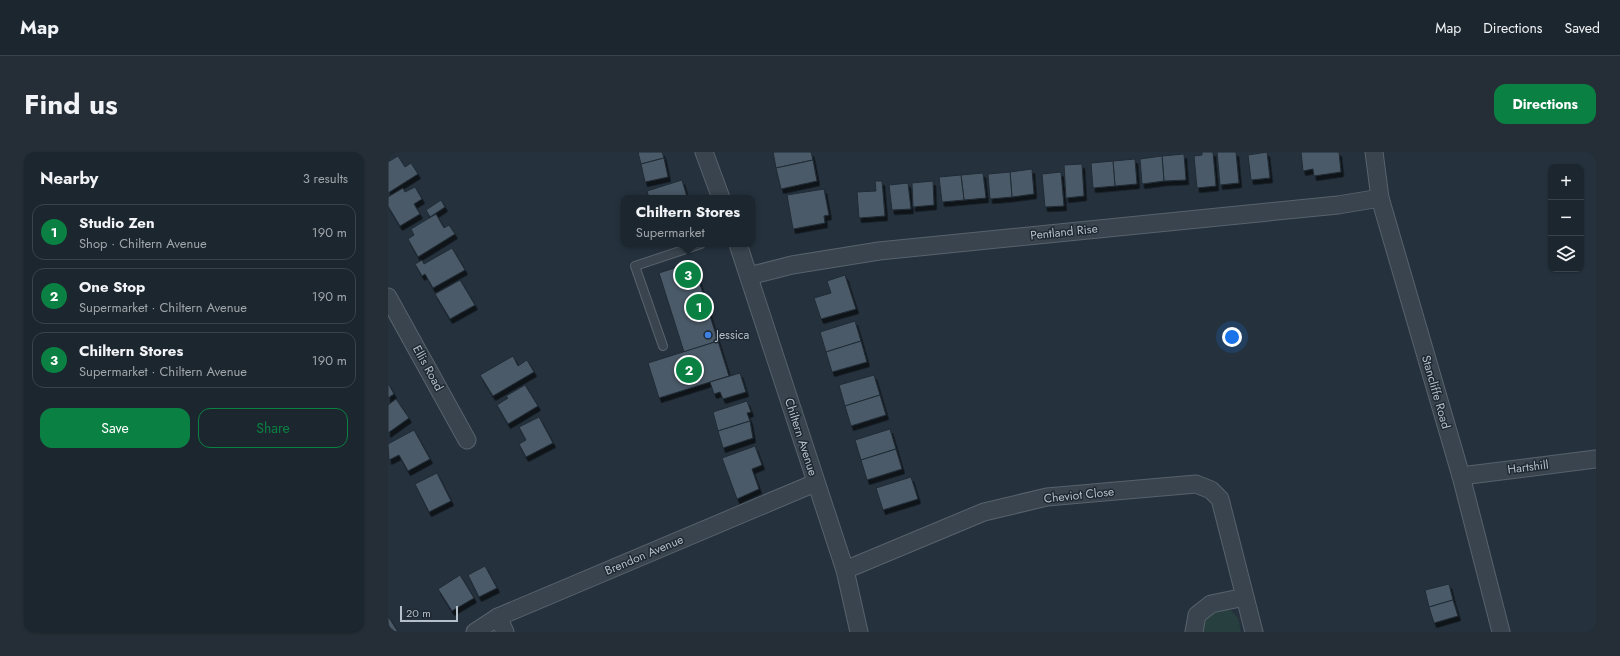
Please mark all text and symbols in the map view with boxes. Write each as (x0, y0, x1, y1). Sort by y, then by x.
text: Map (20, 14, 59, 41)
text: Map (1435, 18, 1461, 38)
text: Directions (1483, 18, 1543, 38)
text: Saved (1565, 18, 1600, 38)
text: Find us (24, 84, 118, 125)
button: Directions (1494, 84, 1596, 124)
map controls (1548, 164, 1584, 272)
button: + (1548, 164, 1584, 200)
text: Nearby (40, 166, 98, 190)
text: 3 results (303, 169, 348, 188)
popup (621, 195, 755, 247)
button: − (1548, 200, 1584, 236)
text: Chiltern Stores (636, 201, 740, 223)
text: Studio Zen (79, 212, 155, 234)
street label: Pentland Rise (1029, 220, 1099, 244)
text: 1 (51, 223, 57, 242)
text: 190 m (312, 223, 347, 242)
text: Supermarket (636, 223, 705, 242)
text: Shop · Chiltern Avenue (79, 234, 207, 253)
button: layers (1548, 236, 1584, 272)
pin: 3 (675, 260, 701, 290)
text: One Stop (79, 276, 145, 298)
text: 2 (50, 287, 58, 306)
text: 190 m (312, 287, 347, 306)
pin: 1 (686, 292, 712, 322)
text: Supermarket · Chiltern Avenue (79, 298, 247, 317)
place label: Jessica (714, 326, 750, 344)
your location (1222, 327, 1242, 347)
marker: Jessica (703, 330, 713, 340)
text: Chiltern Stores (79, 340, 183, 362)
street label: Ellis Road (408, 342, 448, 394)
text: 3 (50, 351, 58, 370)
text: 190 m (312, 351, 347, 370)
street label: Stancliffe Road (1417, 353, 1455, 431)
pin: 2 (676, 355, 702, 385)
text: Supermarket · Chiltern Avenue (79, 362, 247, 381)
street label: Chiltern Avenue (780, 396, 822, 478)
button: Save (40, 408, 190, 448)
button: Share (198, 408, 348, 448)
street label: Hartshill (1506, 456, 1550, 478)
street label: Cheviot Close (1043, 482, 1115, 508)
street label: Brendon Avenue (602, 530, 686, 580)
scale bar (400, 604, 458, 623)
text: 20 m (406, 605, 431, 621)

